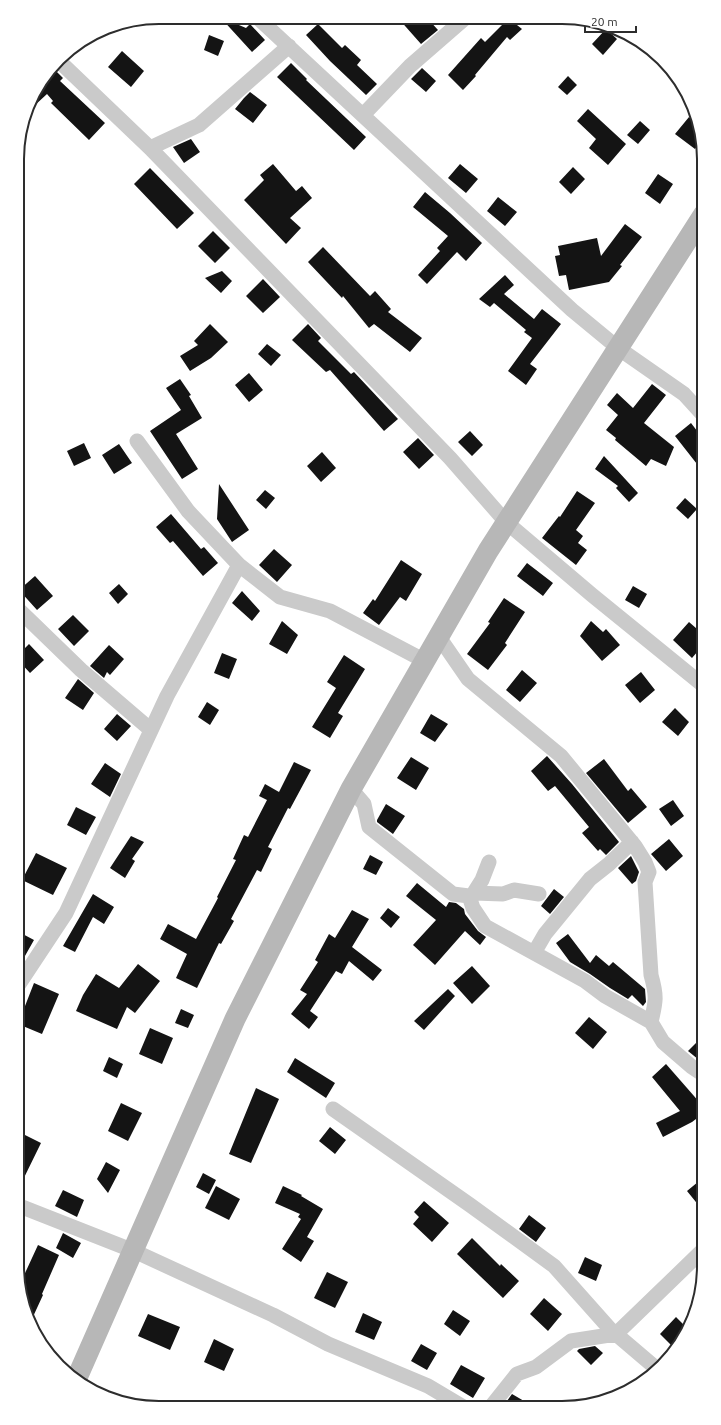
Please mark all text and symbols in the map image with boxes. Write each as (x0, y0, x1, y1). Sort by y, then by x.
scale bar (585, 8, 636, 34)
text: 20 m (591, 15, 618, 28)

